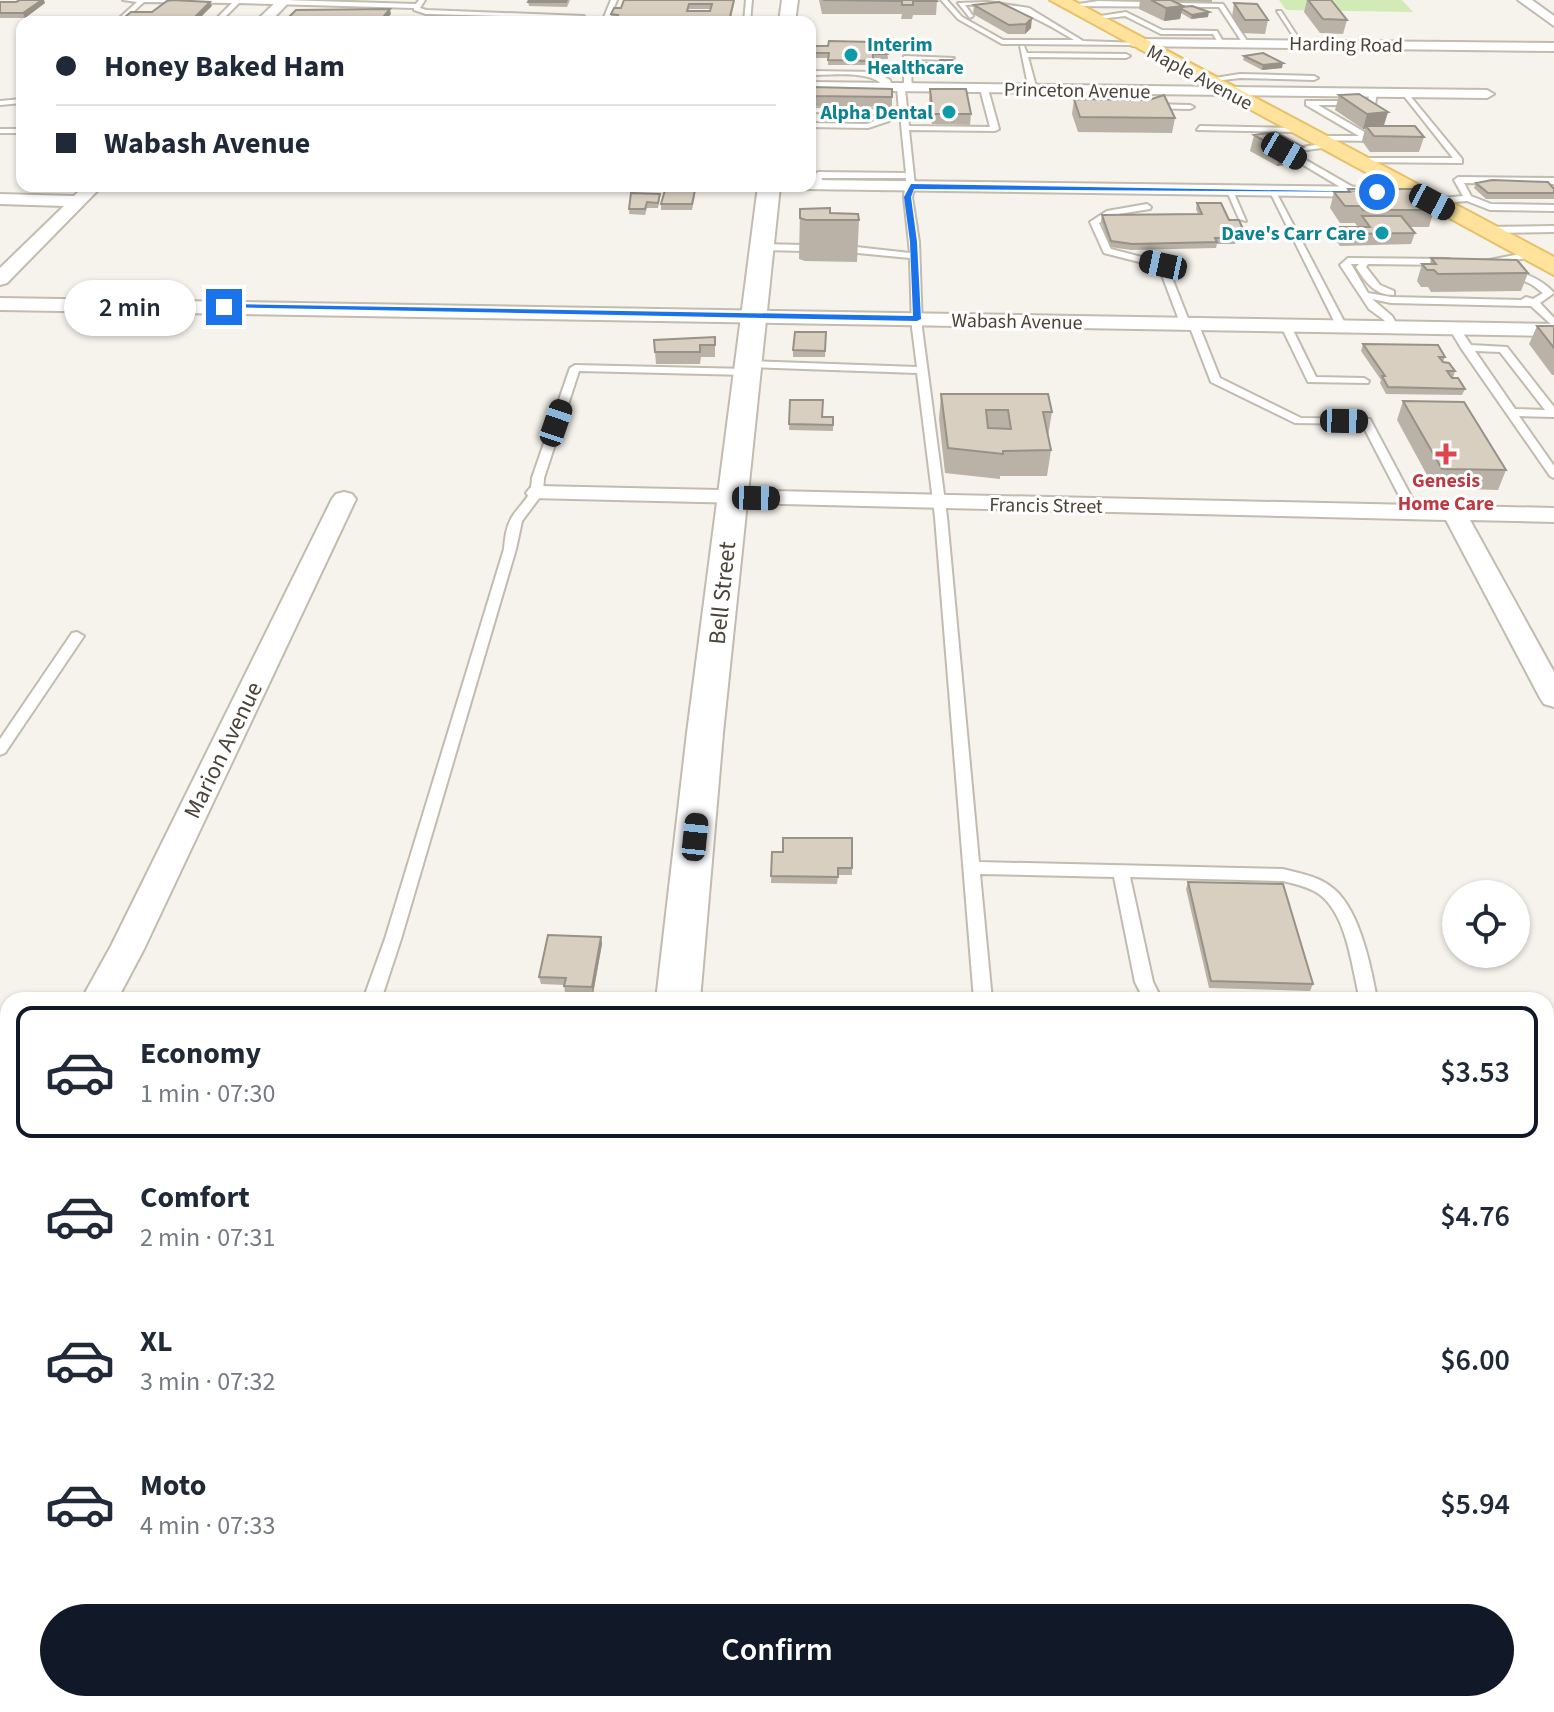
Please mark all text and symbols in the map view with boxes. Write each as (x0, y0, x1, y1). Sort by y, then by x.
street label: Harding Road (1289, 30, 1403, 60)
place label: Interim Healthcare (867, 31, 964, 82)
street label: Maple Avenue (1142, 38, 1258, 118)
text: Honey Baked Ham (104, 45, 345, 88)
marker: Interim Healthcare (842, 46, 860, 64)
street label: Princeton Avenue (1004, 76, 1151, 106)
place label: Alpha Dental (819, 99, 933, 127)
marker: Alpha Dental (940, 103, 958, 121)
text: Wabash Avenue (104, 122, 310, 165)
car (1257, 129, 1311, 173)
route start (1359, 174, 1395, 210)
car (1405, 180, 1459, 224)
place label: Dave's Carr Care (1221, 220, 1366, 248)
marker: Dave's Carr Care (1373, 224, 1391, 242)
car (1137, 248, 1189, 282)
callout: 2 min (64, 279, 196, 335)
text: 2 min (99, 289, 161, 326)
route end (206, 289, 242, 325)
street label: Wabash Avenue (951, 307, 1083, 337)
car (537, 396, 575, 450)
car (1320, 409, 1368, 433)
marker: Genesis Home Care (1435, 443, 1457, 465)
place label: Genesis Home Care (1398, 467, 1494, 518)
car (732, 486, 780, 510)
street label: Francis Street (989, 491, 1103, 521)
street label: Bell Street (700, 540, 745, 646)
street label: Marion Avenue (175, 676, 272, 825)
car (681, 812, 709, 862)
map controls (1442, 880, 1530, 968)
button: locate (1442, 880, 1530, 968)
text: Economy (140, 1032, 261, 1075)
icon: car (44, 1036, 116, 1108)
text: $3.53 (1440, 1051, 1510, 1094)
text: 1 min · 07:30 (140, 1075, 275, 1112)
text: Comfort (140, 1176, 250, 1219)
icon: car (44, 1180, 116, 1252)
text: $4.76 (1440, 1195, 1510, 1238)
text: 2 min · 07:31 (140, 1219, 275, 1256)
text: XL (140, 1320, 173, 1363)
icon: car (44, 1324, 116, 1396)
text: $6.00 (1440, 1339, 1510, 1382)
text: 3 min · 07:32 (140, 1363, 275, 1400)
text: Moto (140, 1464, 206, 1507)
icon: car (44, 1468, 116, 1540)
text: $5.94 (1440, 1483, 1510, 1526)
text: 4 min · 07:33 (140, 1507, 275, 1544)
button: Confirm (40, 1604, 1514, 1696)

